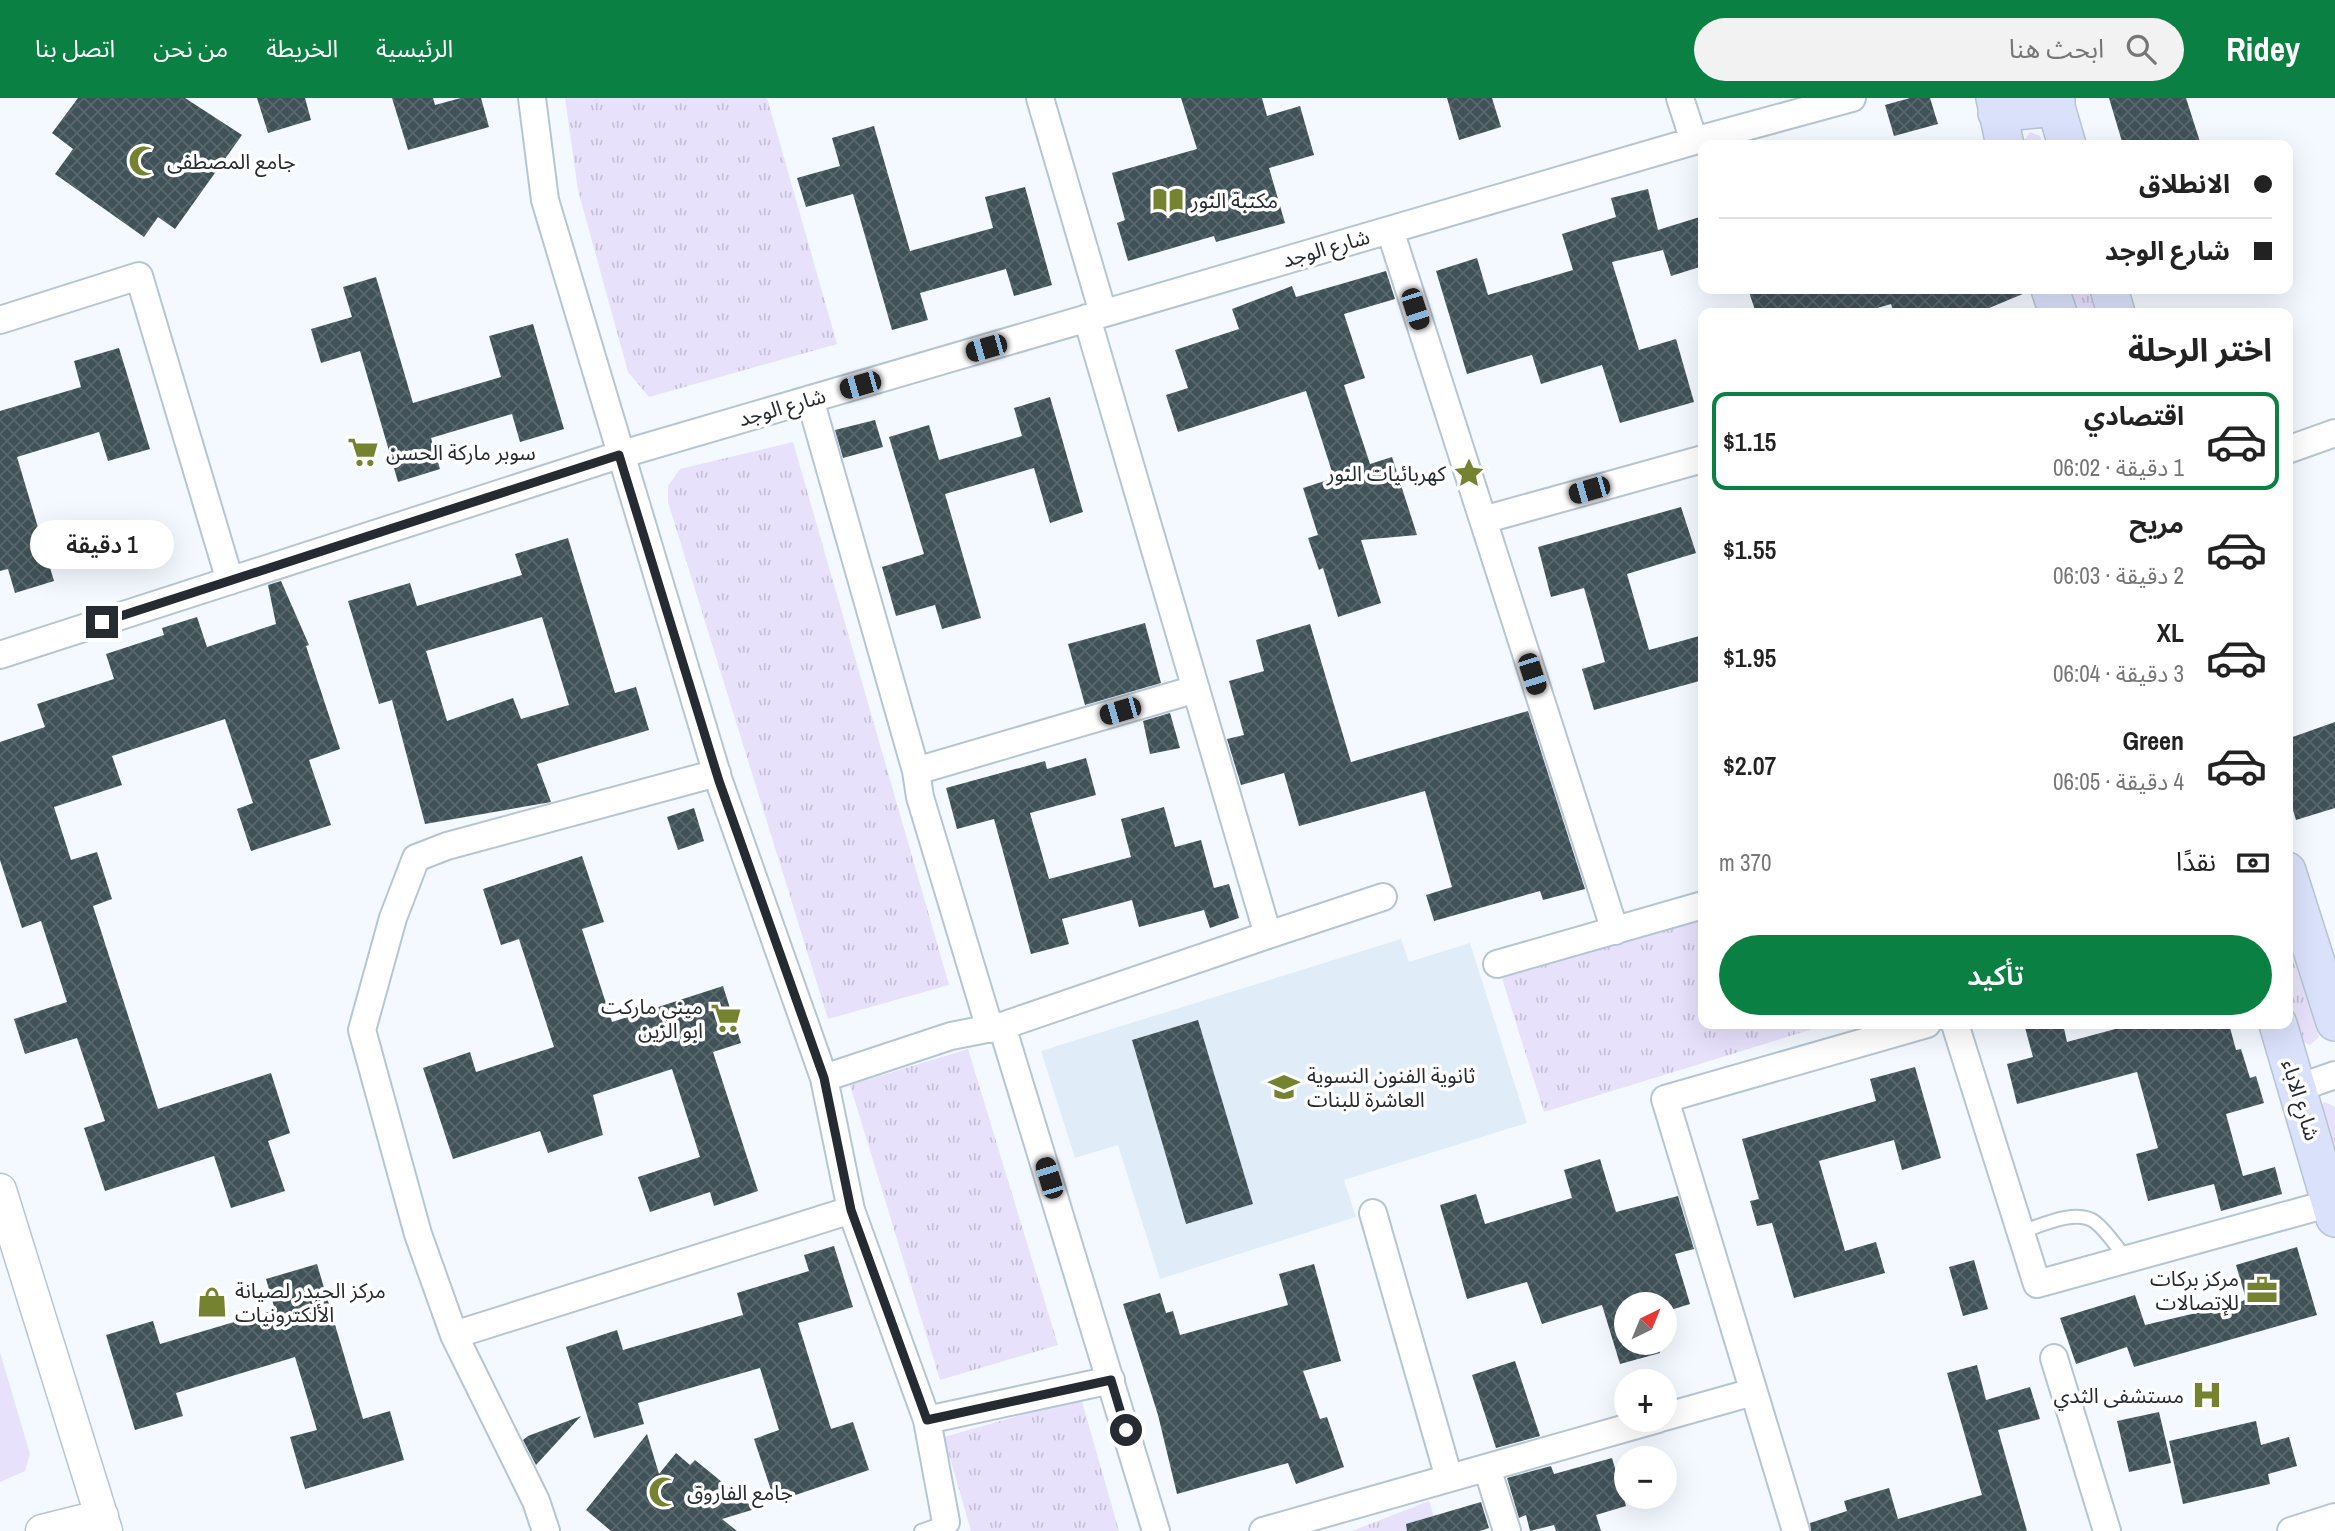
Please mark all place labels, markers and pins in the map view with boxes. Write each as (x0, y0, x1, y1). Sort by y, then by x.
mosque icon: جامع المصطفى (127, 144, 161, 178)
place label: جامع المصطفى (167, 147, 296, 177)
library icon: مكتبة النور (1151, 183, 1185, 217)
place label: مكتبة النور (1190, 186, 1278, 215)
supermarket icon: سوبر ماركة الحسن (346, 435, 380, 469)
place label: سوبر ماركة الحسن (386, 438, 536, 467)
place icon: كهربائيات النور (1452, 456, 1486, 490)
place label: كهربائيات النور (1326, 459, 1446, 488)
place label: ميني ماركت ابو الزين (601, 992, 703, 1045)
supermarket icon: ميني ماركت ابو الزين (709, 1001, 743, 1035)
place label: ثانوية الفنون النسوية العاشرة للبنات (1307, 1061, 1475, 1114)
school or university icon: ثانوية الفنون النسوية العاشرة للبنات (1267, 1070, 1301, 1104)
place label: مركز بركات للإتصالات (2150, 1264, 2239, 1317)
office icon: مركز بركات للإتصالات (2245, 1273, 2279, 1307)
place label: مركز الحيدر لصيانة الألكترونيات (235, 1276, 386, 1329)
shop icon: مركز الحيدر لصيانة الألكترونيات (195, 1285, 229, 1319)
hospital icon: مستشفى الثدي (2190, 1378, 2224, 1412)
place label: مستشفى الثدي (2053, 1381, 2184, 1411)
mosque icon: جامع الفاروق (647, 1475, 681, 1509)
place label: جامع الفاروق (687, 1478, 793, 1508)

